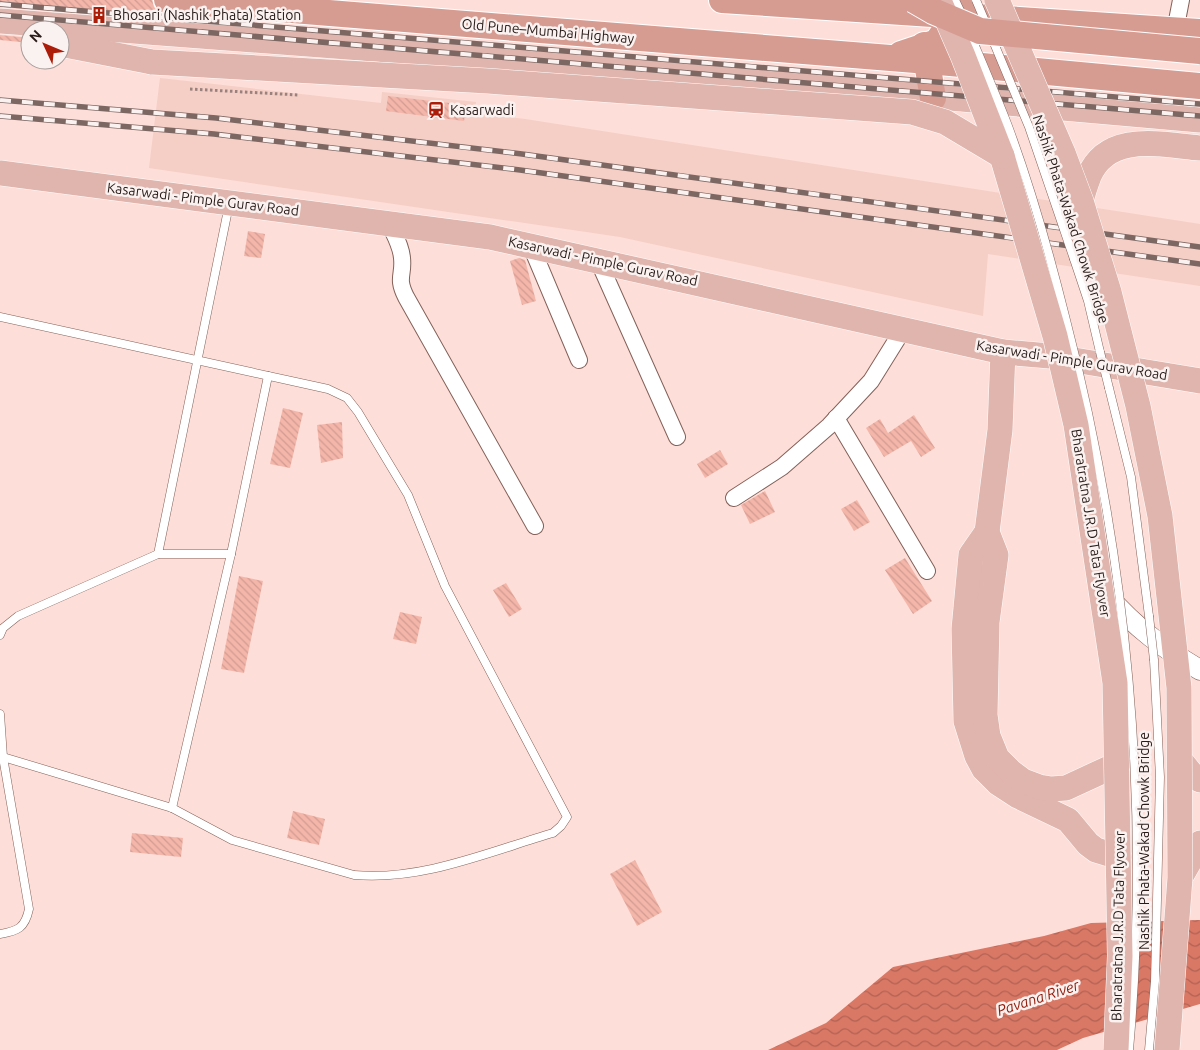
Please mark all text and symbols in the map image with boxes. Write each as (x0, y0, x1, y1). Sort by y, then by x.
building icon: Bhosari (Nashik Phata) Station (89, 5, 109, 25)
place label: Bhosari (Nashik Phata) Station (113, 7, 301, 23)
street label: Old Pune–Mumbai Highway (461, 15, 635, 47)
north arrow (20, 20, 70, 70)
text: N (26, 27, 45, 45)
station icon: Kasarwadi (426, 100, 446, 120)
place label: Kasarwadi (450, 102, 514, 118)
street label: Nashik Phata-Wakad Chowk Bridge (1030, 113, 1112, 325)
street label: Kasarwadi - Pimple Gurav Road (106, 179, 300, 219)
street label: Kasarwadi - Pimple Gurav Road (507, 233, 699, 289)
street label: Kasarwadi - Pimple Gurav Road (975, 337, 1169, 383)
street label: Bharatratna J.R.D Tata Flyover (1068, 428, 1114, 619)
street label: Nashik Phata-Wakad Chowk Bridge (1136, 732, 1152, 950)
street label: Bharatratna J.R.D Tata Flyover (1108, 830, 1128, 1021)
water label: Pavana River (995, 976, 1082, 1019)

